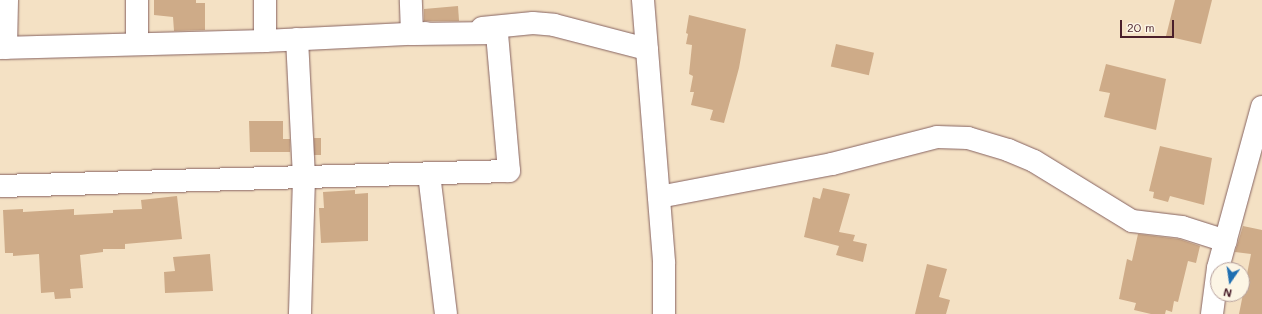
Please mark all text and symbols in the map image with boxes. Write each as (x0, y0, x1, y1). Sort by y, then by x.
scale bar (1122, 12, 1176, 38)
text: 20 m (1127, 19, 1155, 35)
north arrow (1210, 262, 1250, 302)
text: N (1222, 285, 1233, 301)

